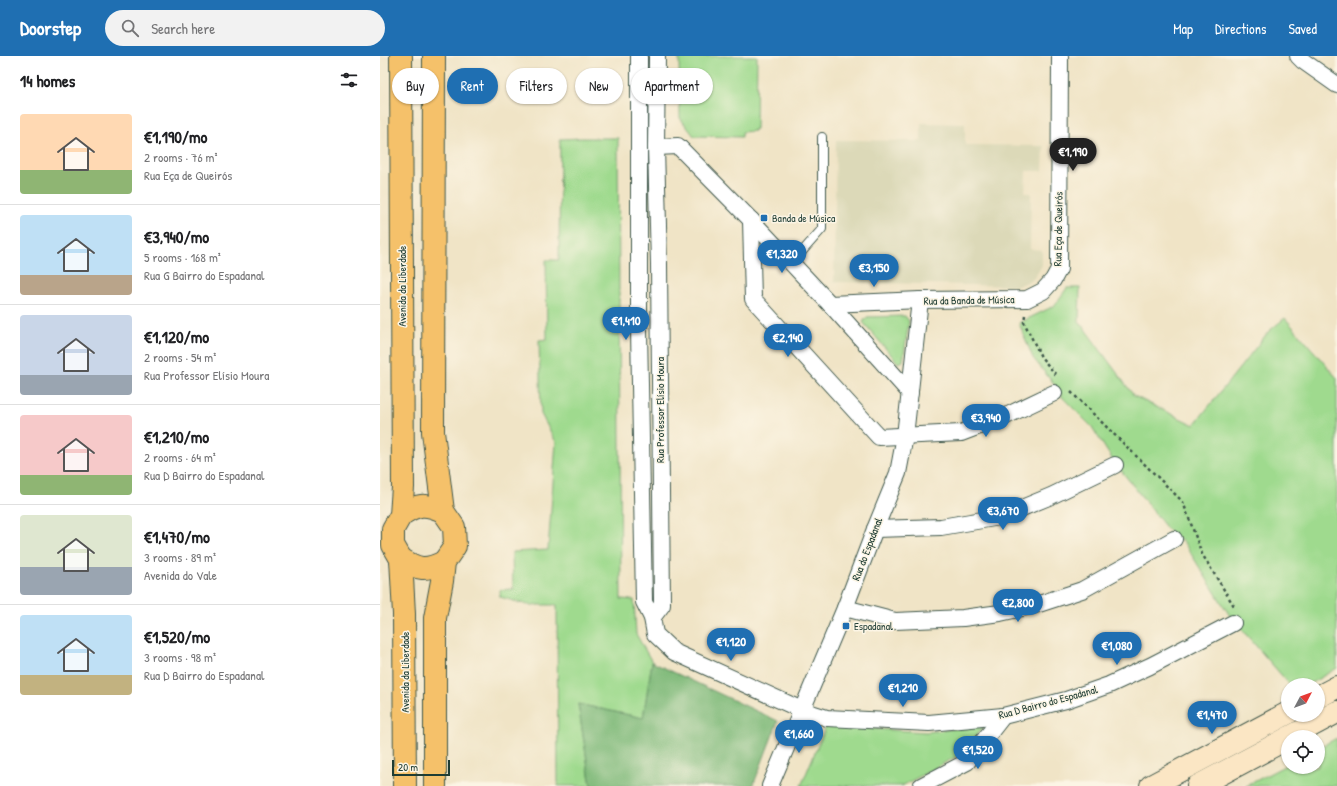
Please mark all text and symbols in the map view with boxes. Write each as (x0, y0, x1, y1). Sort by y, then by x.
search box (105, 10, 385, 46)
text: Doorstep (20, 15, 81, 41)
icon: search (119, 17, 141, 39)
text: Search here (151, 18, 215, 39)
text: Map (1173, 19, 1193, 38)
text: Directions (1215, 19, 1266, 38)
text: Saved (1288, 19, 1317, 38)
chip: Buy (392, 68, 439, 104)
chip: Rent (447, 68, 498, 104)
chip: Filters (506, 68, 567, 104)
chip: New (575, 68, 623, 104)
chip: Apartment (631, 68, 713, 104)
text: 14 homes (20, 69, 75, 92)
icon: filters (338, 69, 360, 91)
text: €1,190/mo (144, 125, 207, 148)
icon: home (52, 130, 100, 178)
pin: €1,190 (1040, 138, 1106, 172)
text: €1,190 (1059, 142, 1087, 160)
text: 2 rooms · 76 m² (144, 148, 217, 166)
text: Rua Eça de Queirós (144, 166, 232, 184)
street label: Rua Eça de Queirós (1050, 192, 1066, 266)
place label: Banda de Música (772, 211, 836, 225)
marker: Banda de Música (759, 213, 769, 223)
text: €3,940/mo (144, 225, 209, 248)
icon: home (52, 231, 100, 279)
pin: €1,320 (749, 240, 815, 274)
text: €1,320 (766, 244, 798, 262)
street label: Avenida da Liberdade (395, 245, 409, 326)
text: 5 rooms · 168 m² (144, 248, 221, 266)
pin: €3,150 (841, 254, 907, 288)
text: €3,150 (859, 258, 889, 276)
text: Rua G Bairro do Espadanal (144, 266, 265, 284)
street label: Rua da Banda de Música (923, 292, 1015, 308)
pin: €1,410 (593, 307, 659, 341)
text: €1,410 (611, 311, 641, 329)
pin: €2,140 (755, 324, 821, 358)
text: €1,120/mo (144, 325, 209, 348)
text: €2,140 (773, 328, 803, 346)
icon: home (52, 331, 100, 379)
text: 2 rooms · 54 m² (144, 348, 216, 366)
street label: Rua Professor Elísio Moura (653, 356, 667, 463)
text: Rua Professor Elísio Moura (144, 366, 269, 384)
pin: €3,940 (953, 404, 1019, 438)
text: €3,940 (971, 408, 1001, 426)
text: €1,210/mo (144, 425, 209, 448)
icon: home (52, 431, 100, 479)
text: 2 rooms · 64 m² (144, 448, 216, 466)
text: Rua D Bairro do Espadanal (144, 466, 265, 484)
pin: €3,670 (970, 497, 1036, 531)
text: €3,670 (987, 501, 1019, 519)
street label: Rua do Espadanal (849, 515, 885, 583)
text: €1,470/mo (144, 525, 210, 548)
icon: home (52, 531, 100, 579)
text: 3 rooms · 89 m² (144, 548, 216, 566)
text: Avenida do Vale (144, 566, 217, 584)
pin: €2,800 (985, 589, 1051, 623)
text: €2,800 (1002, 593, 1034, 611)
place label: Espadanal (854, 619, 893, 633)
marker: Espadanal (841, 621, 851, 631)
text: €1,520/mo (144, 625, 210, 648)
pin: €1,120 (698, 628, 764, 662)
icon: home (52, 631, 100, 679)
street label: Avenida da Liberdade (398, 631, 412, 712)
text: €1,120 (716, 632, 746, 650)
pin: €1,080 (1084, 632, 1150, 666)
text: €1,080 (1102, 636, 1132, 654)
text: 3 rooms · 98 m² (144, 648, 216, 666)
text: Rua D Bairro do Espadanal (144, 666, 265, 684)
pin: €1,210 (870, 674, 936, 708)
text: €1,210 (888, 678, 918, 696)
north arrow (1281, 678, 1325, 722)
map controls (1281, 678, 1325, 774)
street label: Rua D Bairro do Espadanal (997, 682, 1099, 722)
pin: €1,470 (1179, 701, 1245, 735)
text: €1,470 (1197, 705, 1227, 723)
pin: €1,660 (766, 720, 832, 754)
text: €1,660 (784, 724, 814, 742)
button: locate (1281, 730, 1325, 774)
pin: €1,520 (945, 736, 1011, 770)
text: €1,520 (962, 740, 994, 758)
scale bar (392, 758, 450, 777)
text: 20 m (398, 760, 418, 774)

